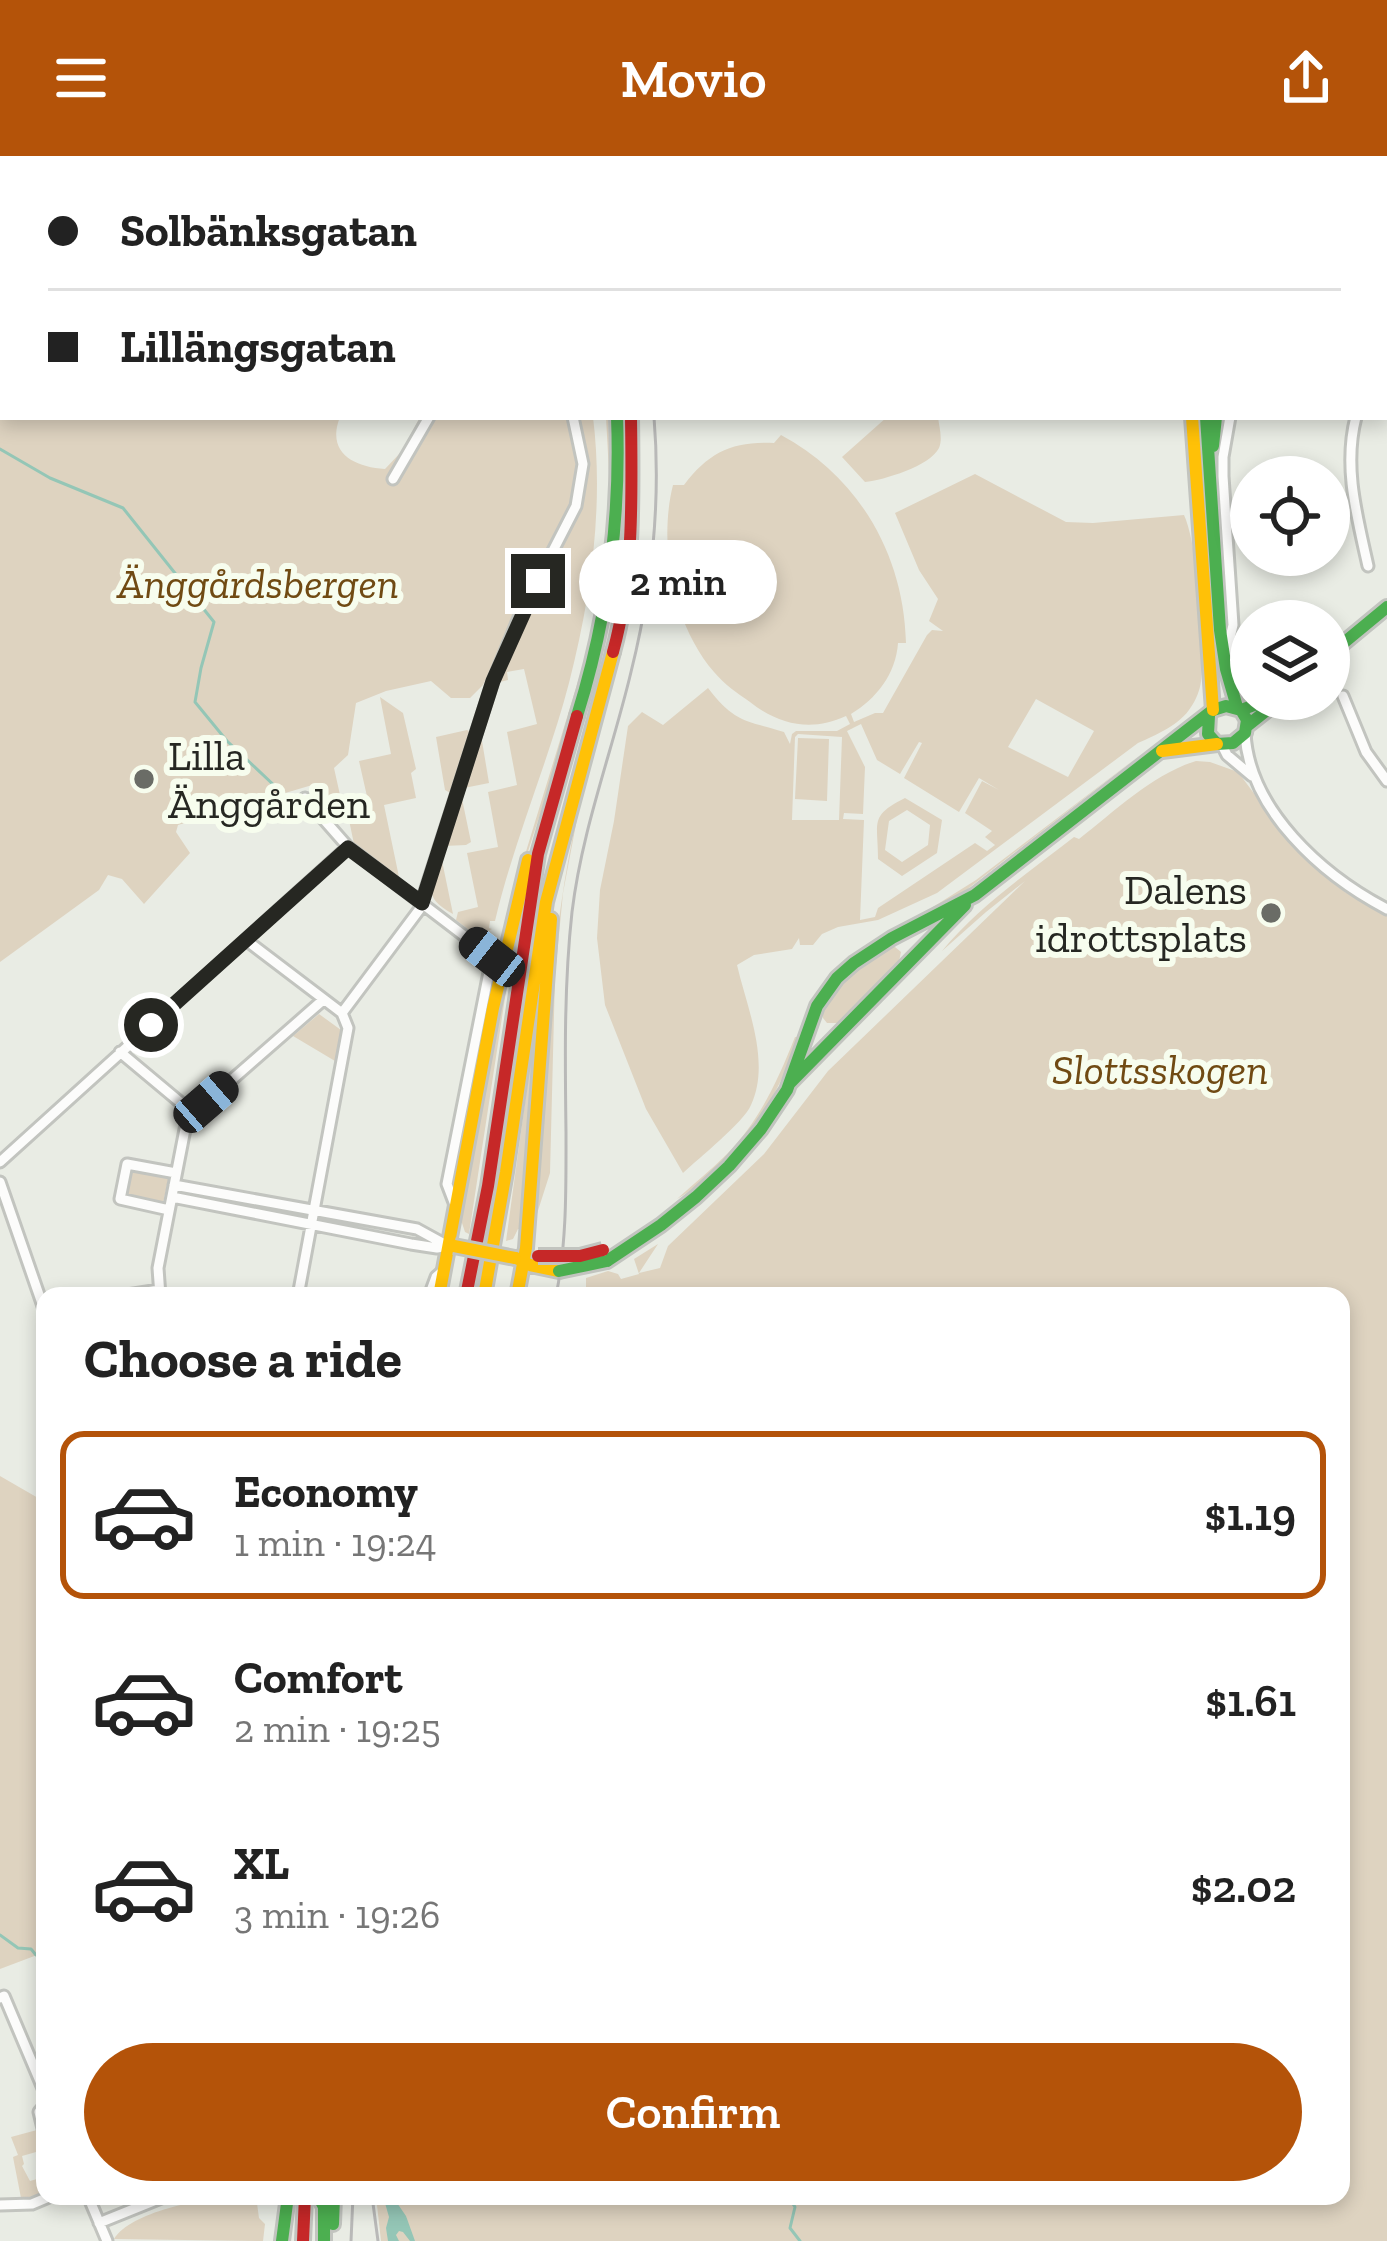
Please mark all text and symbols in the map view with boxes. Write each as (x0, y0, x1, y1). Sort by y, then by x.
icon: menu (48, 45, 114, 111)
icon: share (1273, 45, 1339, 111)
text: Movio (620, 46, 767, 111)
text: Solbänksgatan (120, 204, 417, 258)
text: Lillängsgatan (120, 320, 396, 374)
map controls (1230, 456, 1350, 720)
button: locate (1230, 456, 1350, 576)
callout: 2 min (580, 539, 778, 623)
route end (511, 554, 565, 608)
park label: Änggårdsbergen (116, 558, 399, 609)
text: 2 min (630, 558, 726, 605)
button: layers (1230, 600, 1350, 720)
place label: Lilla Änggården (168, 730, 370, 829)
marker: Lilla Änggården (131, 766, 157, 792)
place label: Dalens idrottsplats (1035, 864, 1247, 963)
marker: Dalens idrottsplats (1258, 900, 1284, 926)
car (453, 921, 531, 993)
route start (124, 998, 178, 1052)
park label: Slottsskogen (1052, 1044, 1268, 1095)
car (167, 1065, 245, 1139)
text: Choose a ride (84, 1326, 402, 1391)
icon: car (90, 1461, 198, 1569)
text: Economy (234, 1465, 418, 1519)
text: $1.19 (1205, 1488, 1296, 1542)
text: 1 min · 19:24 (234, 1519, 437, 1566)
icon: car (90, 1647, 198, 1755)
text: Comfort (234, 1651, 402, 1705)
text: $1.61 (1205, 1674, 1296, 1728)
text: 2 min · 19:25 (234, 1705, 441, 1752)
icon: car (90, 1833, 198, 1941)
text: XL (234, 1837, 289, 1891)
text: $2.02 (1191, 1860, 1296, 1914)
text: 3 min · 19:26 (234, 1891, 440, 1938)
button: Confirm (84, 2043, 1302, 2181)

